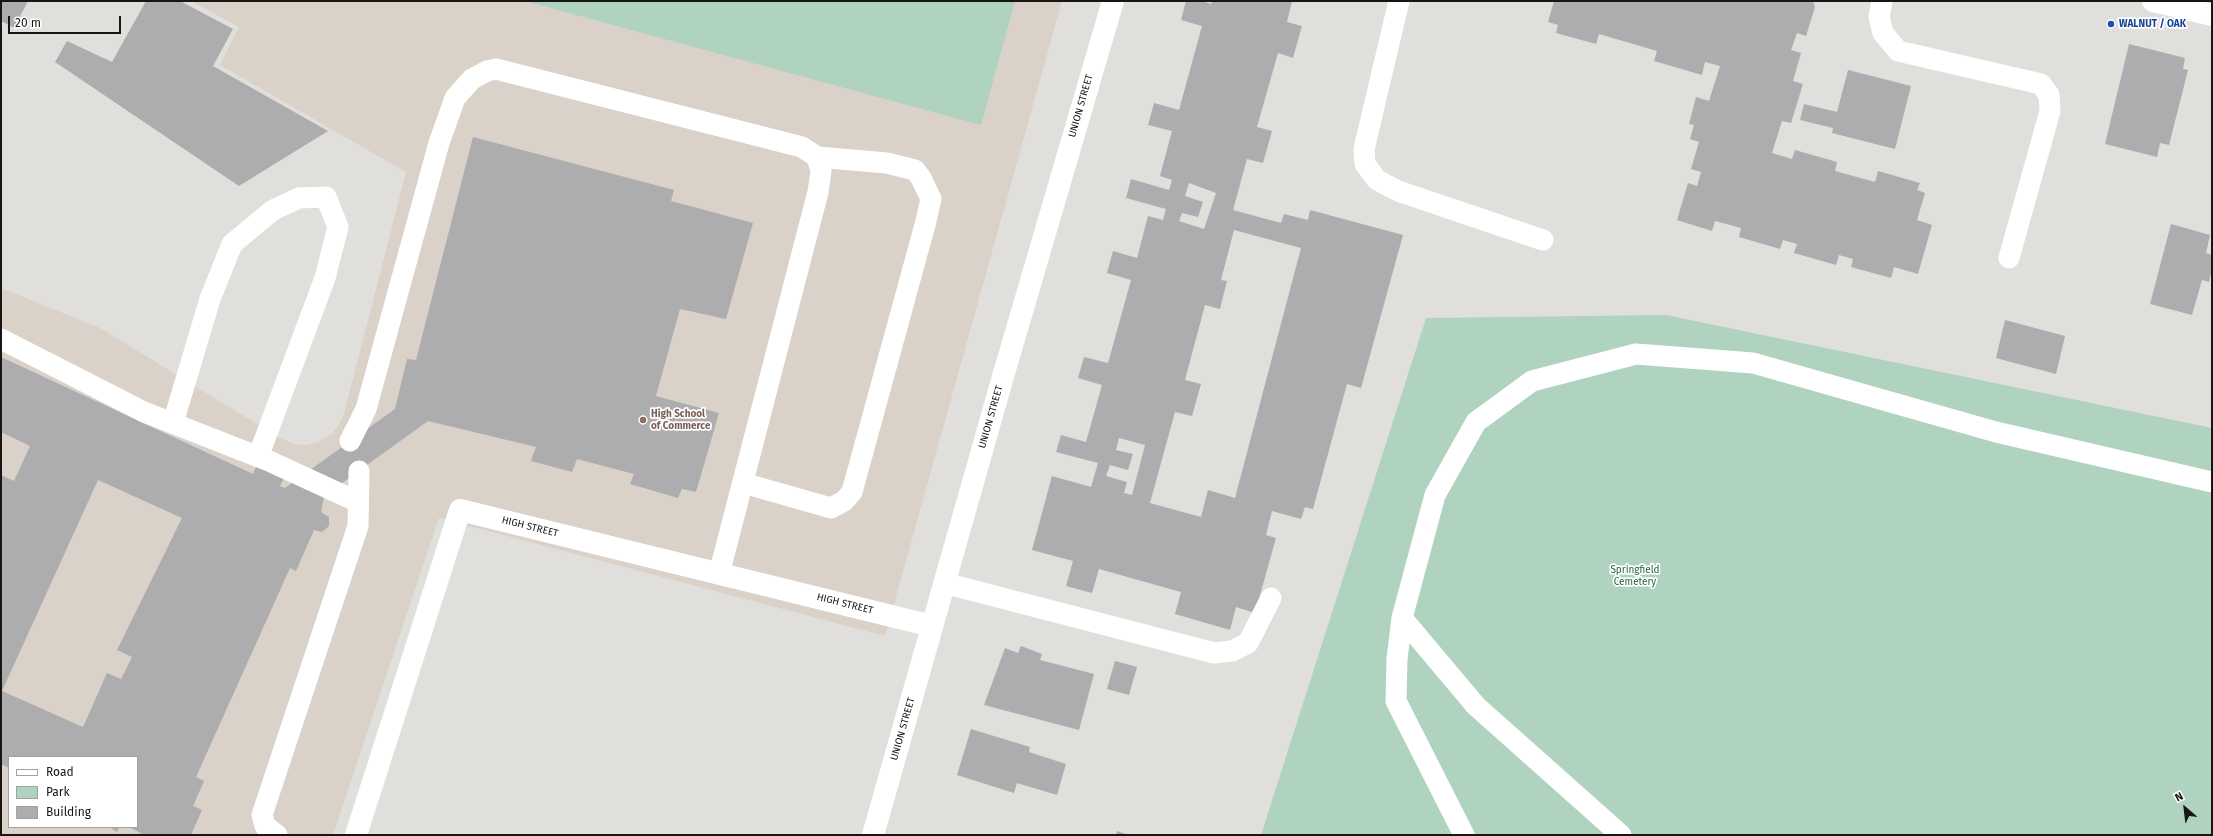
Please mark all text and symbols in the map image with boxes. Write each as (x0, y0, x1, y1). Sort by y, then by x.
scale bar (10, 8, 123, 34)
text: 20 m (15, 16, 41, 30)
place label: WALNUT / OAK (2119, 18, 2186, 30)
marker: WALNUT / OAK (2106, 19, 2116, 29)
street label: UNION STREET (1066, 73, 1096, 139)
street label: UNION STREET (976, 384, 1006, 450)
place label: High School of Commerce (651, 408, 710, 432)
marker: High School of Commerce (638, 415, 648, 425)
street label: HIGH STREET (500, 514, 560, 540)
park label: Springfield Cemetery (1610, 564, 1660, 588)
street label: HIGH STREET (815, 591, 875, 617)
street label: UNION STREET (888, 696, 918, 762)
legend (8, 756, 138, 828)
text: Road (46, 765, 74, 779)
text: Park (46, 785, 70, 799)
north arrow (2165, 788, 2205, 828)
text: N (2173, 790, 2185, 804)
text: Building (46, 805, 91, 819)

